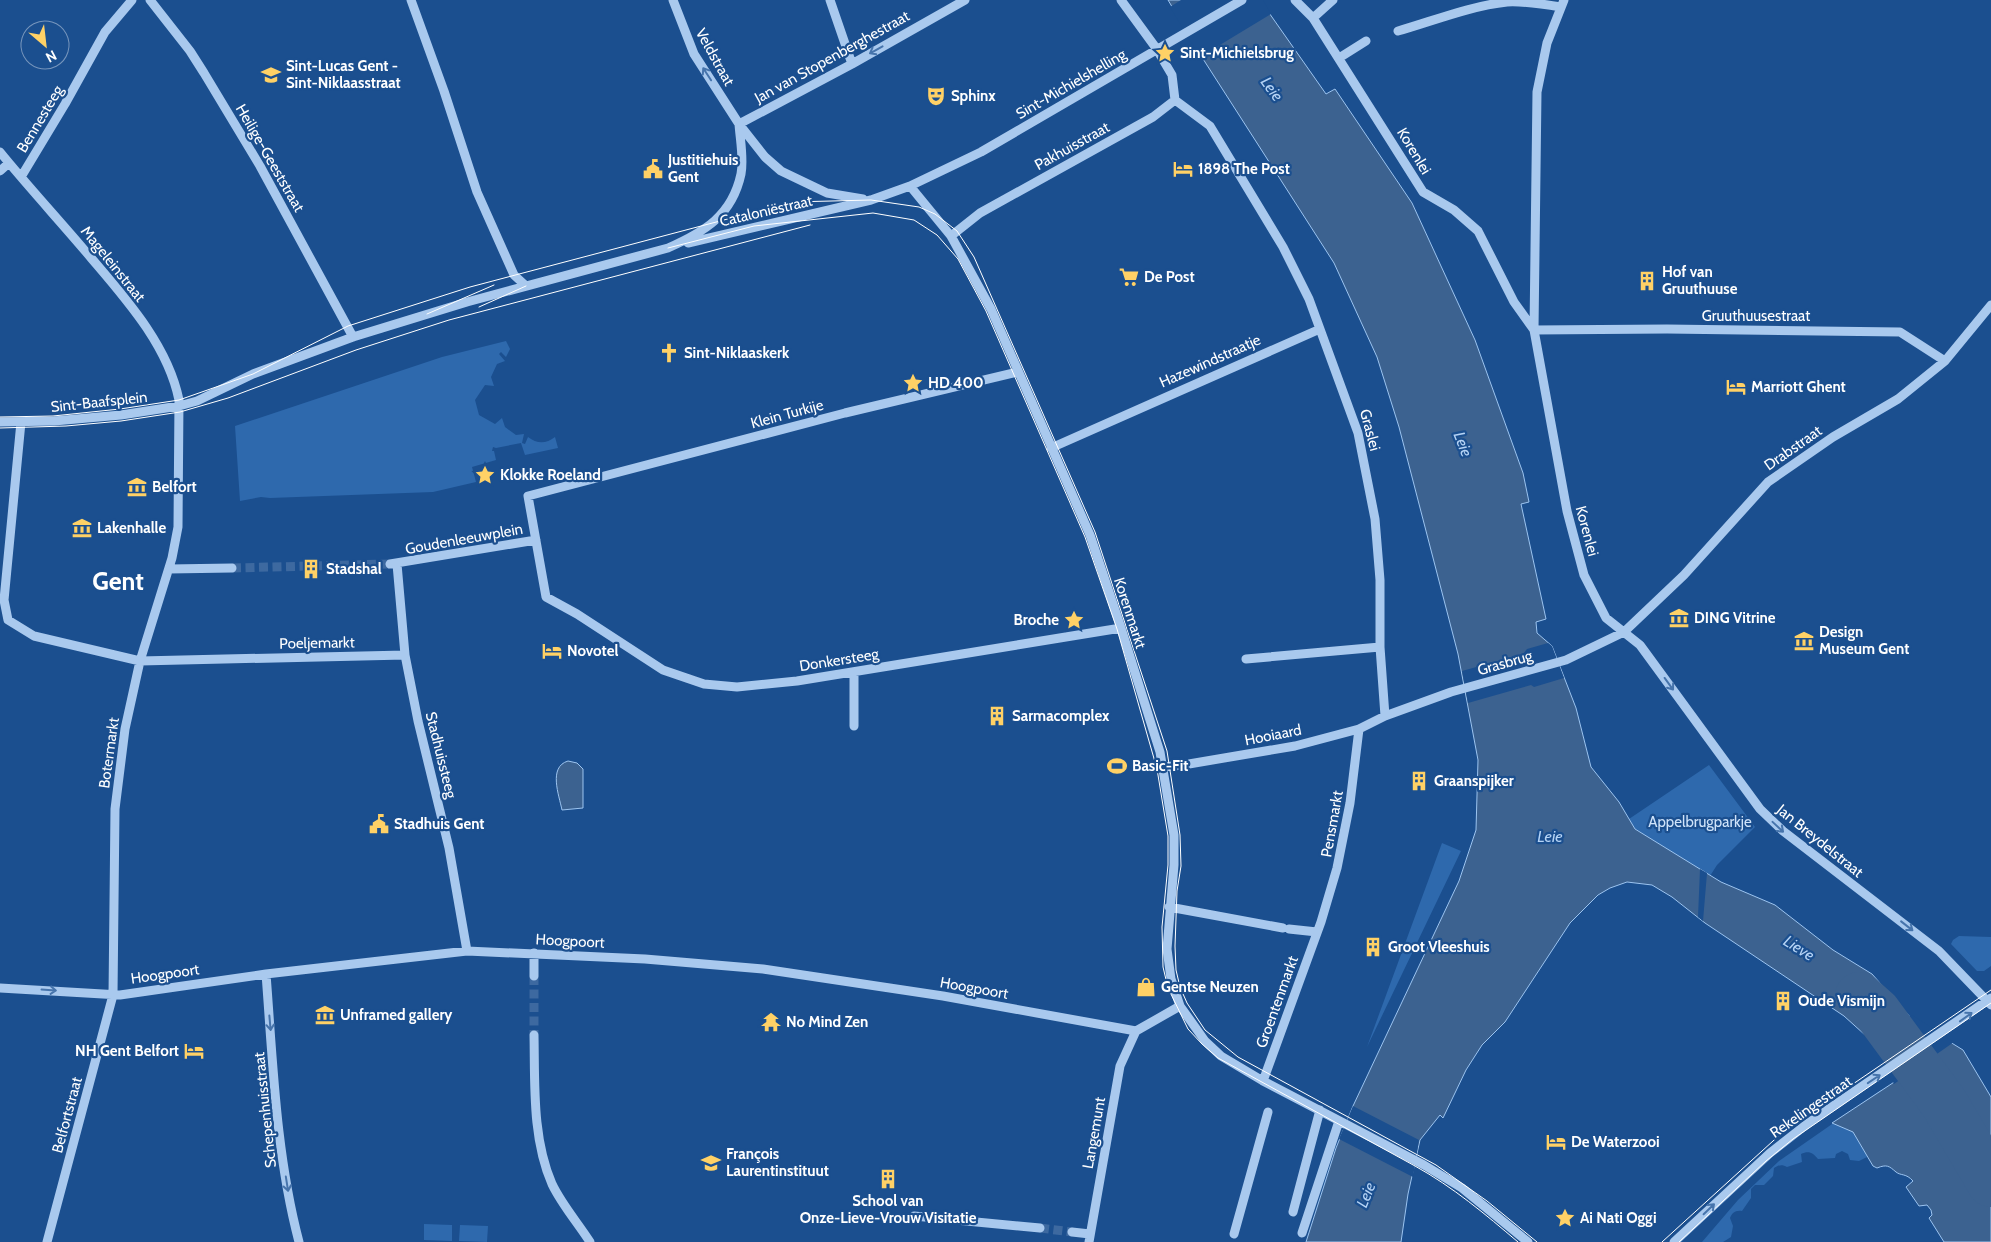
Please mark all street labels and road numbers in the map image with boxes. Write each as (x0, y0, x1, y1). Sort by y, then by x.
street label: Jan van Stopenberghestraat (751, 7, 913, 108)
street label: Veldstraat (692, 25, 738, 89)
street label: Sint-Michielshelling (1013, 45, 1130, 123)
street label: Bennesteeg (13, 82, 67, 156)
street label: Heilige-Geeststraat (232, 101, 308, 215)
street label: Pakhuisstraat (1031, 118, 1113, 174)
street label: Korenlei (1393, 124, 1435, 178)
street label: Cataloniëstraat (718, 192, 814, 230)
street label: Mageleinstraat (77, 222, 149, 306)
street label: Gruuthuusestraat (1702, 307, 1810, 325)
street label: Hazewindstraatje (1157, 330, 1264, 391)
street label: Sint-Baafsplein (50, 388, 148, 416)
street label: Klein Turkije (749, 396, 826, 432)
street label: Graslei (1356, 407, 1384, 453)
street label: Drabstraat (1761, 422, 1825, 474)
street label: Korenlei (1572, 504, 1602, 558)
street label: Goudenleeuwplein (404, 520, 524, 558)
street label: Korenmarkt (1110, 575, 1150, 651)
street label: Poeljemarkt (279, 633, 355, 653)
street label: Donkersteeg (798, 645, 881, 675)
street label: Grasbrug (1475, 646, 1535, 679)
street label: Stadhuissteeg (422, 710, 461, 801)
street label: Botermarkt (95, 716, 123, 790)
street label: Hooiaard (1243, 721, 1303, 749)
street label: Pensmarkt (1317, 789, 1347, 859)
street label: Jan Breydelstraat (1772, 800, 1867, 881)
street label: Hoogpoort (535, 930, 605, 952)
street label: Groentenmarkt (1252, 954, 1302, 1050)
street label: Hoogpoort (130, 960, 200, 988)
street label: Hoogpoort (938, 973, 1010, 1003)
street label: Schepenhuisstraat (250, 1051, 280, 1169)
street label: Rekelingestraat (1767, 1072, 1855, 1142)
street label: Belfortstraat (48, 1075, 86, 1155)
street label: Langemunt (1079, 1096, 1109, 1170)

